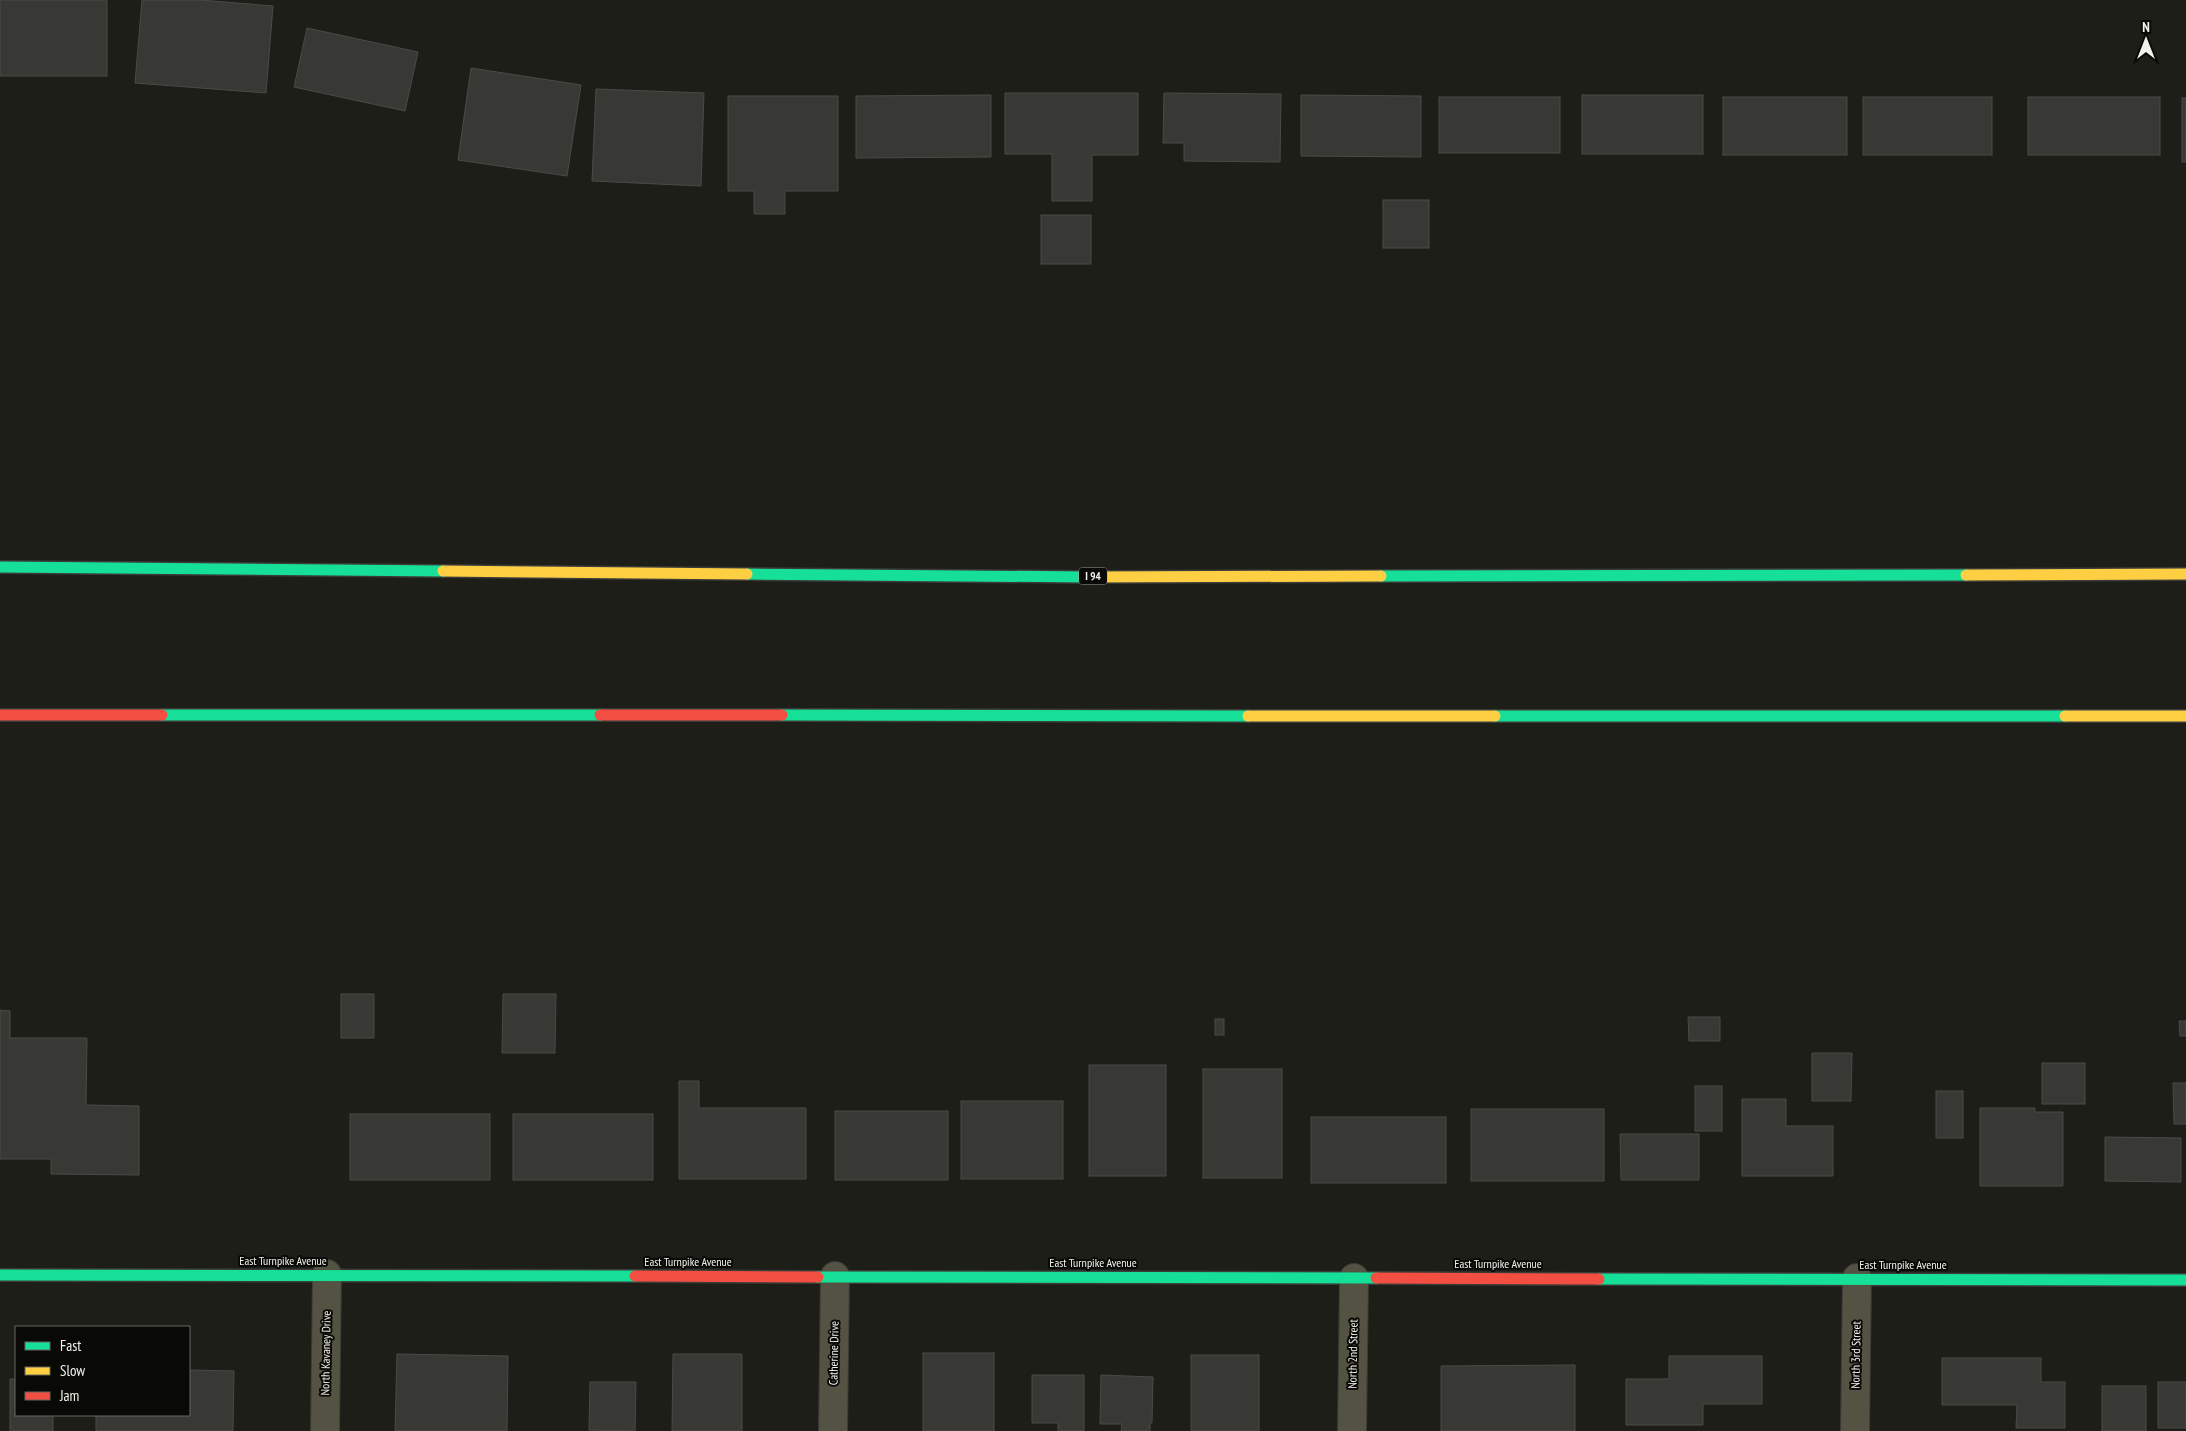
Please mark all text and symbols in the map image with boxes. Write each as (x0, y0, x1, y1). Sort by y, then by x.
north arrow (2121, 15, 2171, 65)
text: N (2142, 18, 2150, 36)
road number: I 94 (1079, 568, 1107, 584)
street label: East Turnpike Avenue (239, 1253, 327, 1268)
street label: East Turnpike Avenue (644, 1254, 732, 1269)
street label: East Turnpike Avenue (1049, 1255, 1137, 1270)
street label: East Turnpike Avenue (1454, 1256, 1542, 1271)
street label: East Turnpike Avenue (1859, 1257, 1947, 1272)
street label: North Kavaney Drive (317, 1310, 334, 1396)
street label: North 2nd Street (1344, 1318, 1361, 1389)
street label: North 3rd Street (1847, 1320, 1864, 1389)
street label: Catherine Drive (825, 1321, 842, 1385)
legend (15, 1326, 190, 1416)
text: Fast (60, 1336, 81, 1355)
text: Slow (60, 1361, 85, 1380)
text: Jam (59, 1386, 79, 1405)

